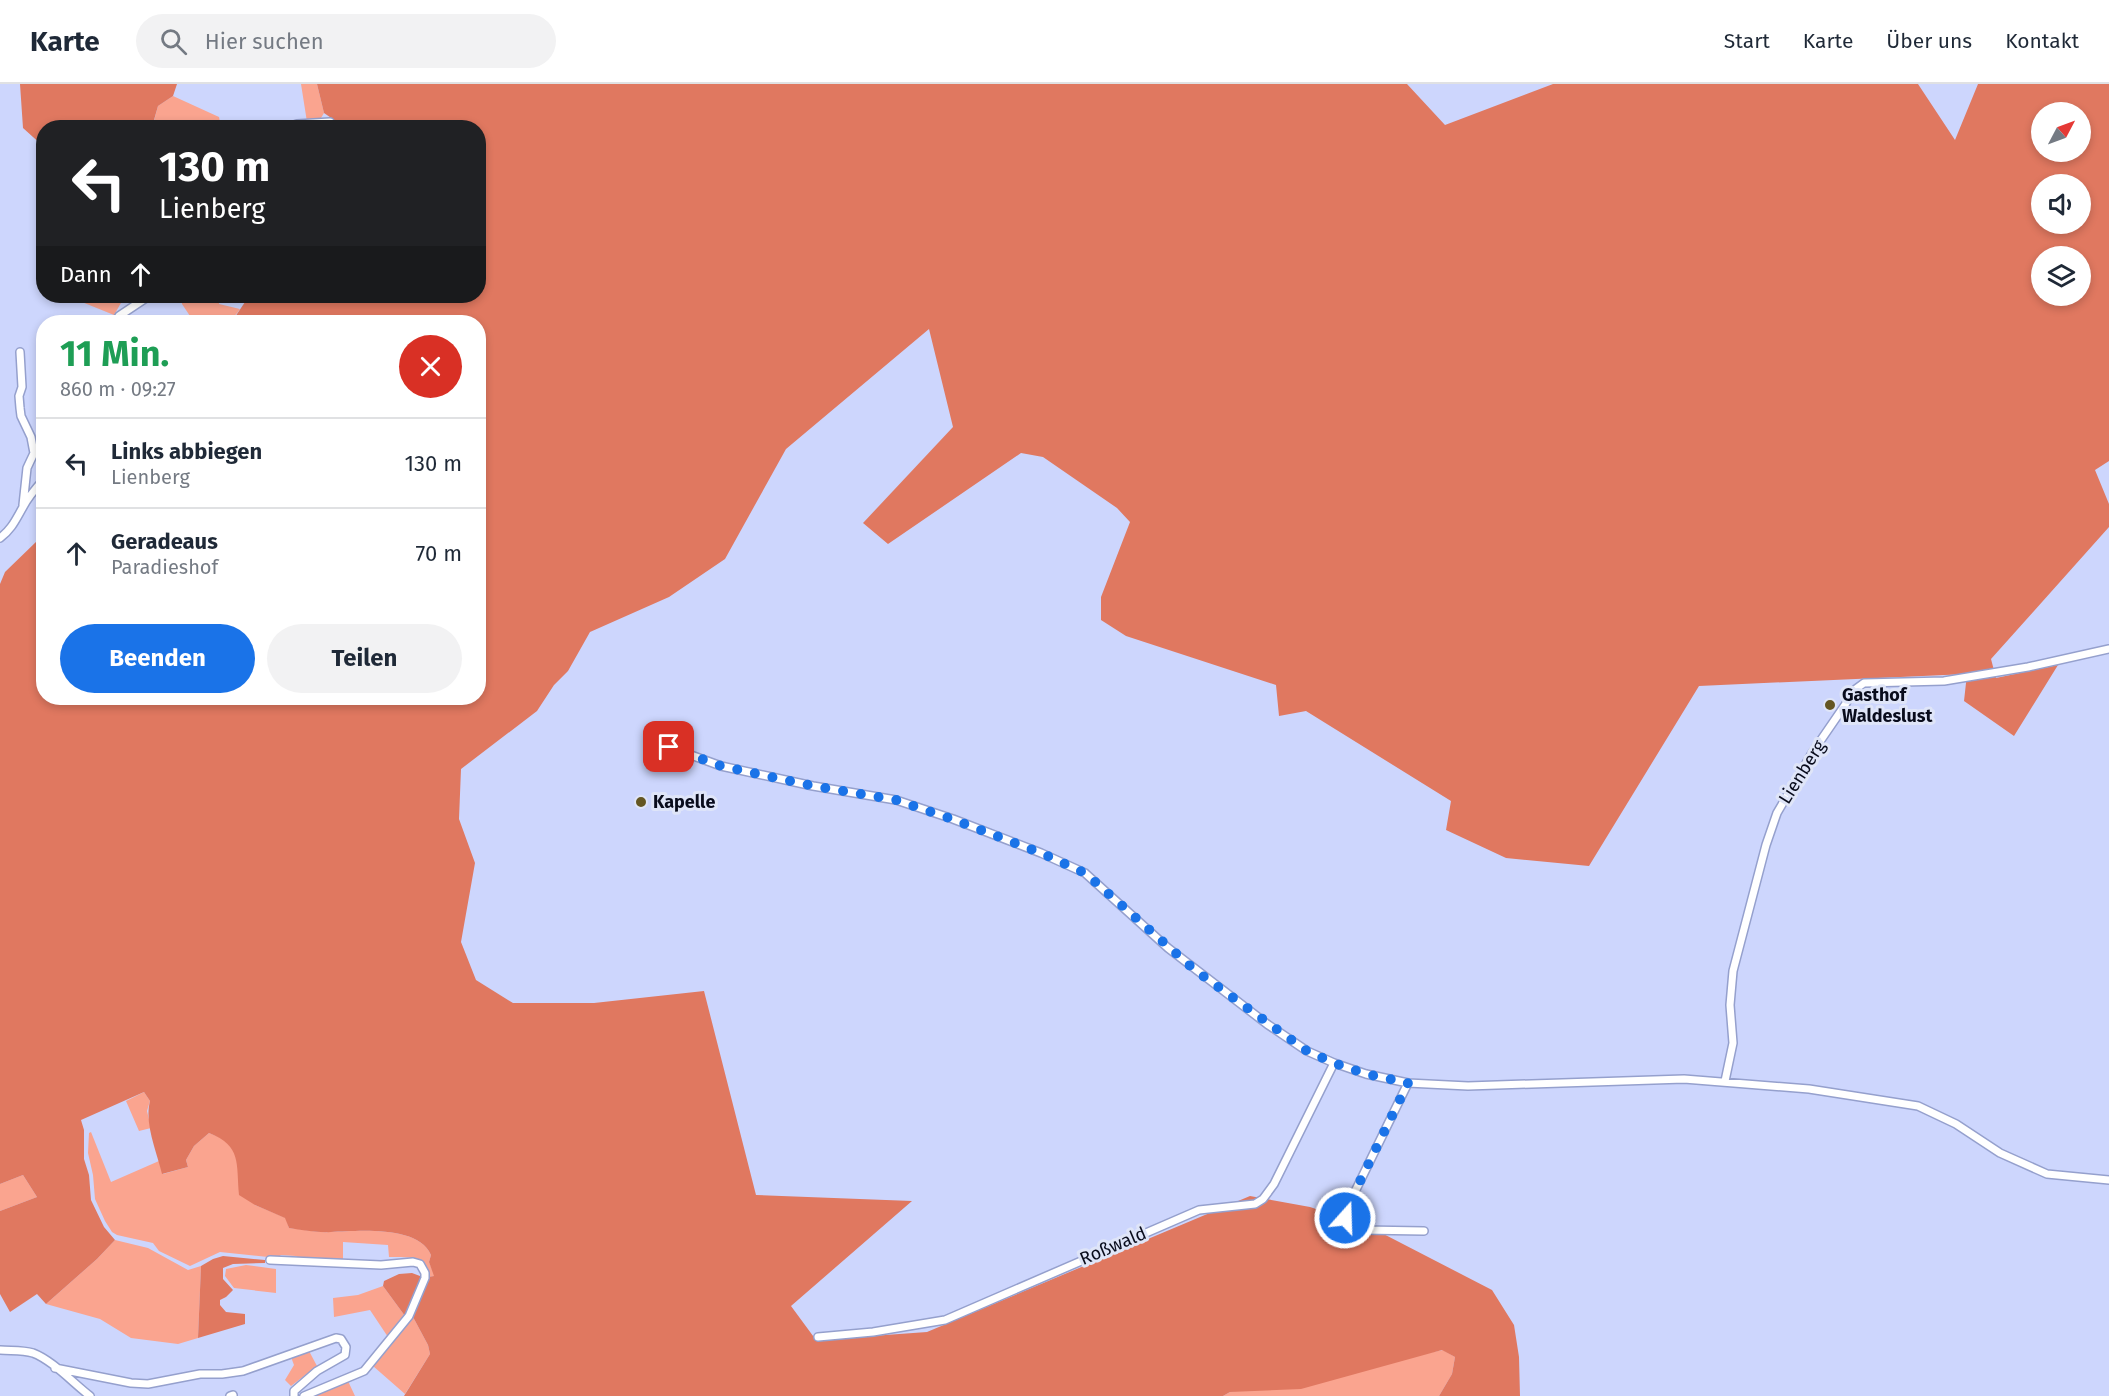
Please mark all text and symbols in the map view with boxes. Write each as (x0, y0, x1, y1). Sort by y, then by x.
search box (136, 14, 556, 68)
text: Karte (30, 25, 100, 58)
icon: search (157, 25, 190, 58)
text: Hier suchen (205, 28, 324, 55)
text: Start (1724, 28, 1770, 54)
text: Karte (1803, 28, 1853, 54)
text: Über uns (1886, 28, 1972, 54)
text: Kontakt (2005, 28, 2079, 54)
north arrow (2031, 102, 2091, 162)
map controls (2031, 102, 2091, 306)
text: 130 m (159, 142, 270, 192)
icon: left (60, 144, 138, 222)
button: sound (2031, 174, 2091, 234)
text: Lienberg (159, 193, 265, 225)
button: layers (2031, 246, 2091, 306)
icon: ahead (124, 258, 157, 291)
text: Dann (60, 261, 112, 288)
text: 11 Min. (60, 332, 169, 376)
button: close (399, 335, 462, 398)
text: 860 m · 09:27 (60, 377, 176, 401)
text: Links abbiegen (111, 438, 262, 465)
icon: left (60, 447, 93, 480)
text: 130 m (405, 450, 462, 477)
text: Lienberg (111, 465, 190, 489)
text: Geradeaus (111, 528, 218, 555)
icon: ahead (60, 537, 93, 570)
text: 70 m (416, 540, 462, 567)
text: Paradieshof (111, 555, 218, 579)
button: Beenden (60, 624, 255, 693)
button: Teilen (267, 624, 462, 693)
place label: Gasthof Waldeslust (1842, 684, 1933, 727)
marker: Gasthof Waldeslust (1823, 698, 1837, 712)
pin (643, 721, 694, 772)
icon: arrive (652, 730, 685, 763)
street label: Lienberg (1774, 736, 1830, 808)
place label: Kapelle (653, 791, 715, 813)
marker: Kapelle (634, 795, 648, 809)
position arrow (1313, 1186, 1377, 1250)
street label: Roßwald (1076, 1222, 1150, 1270)

